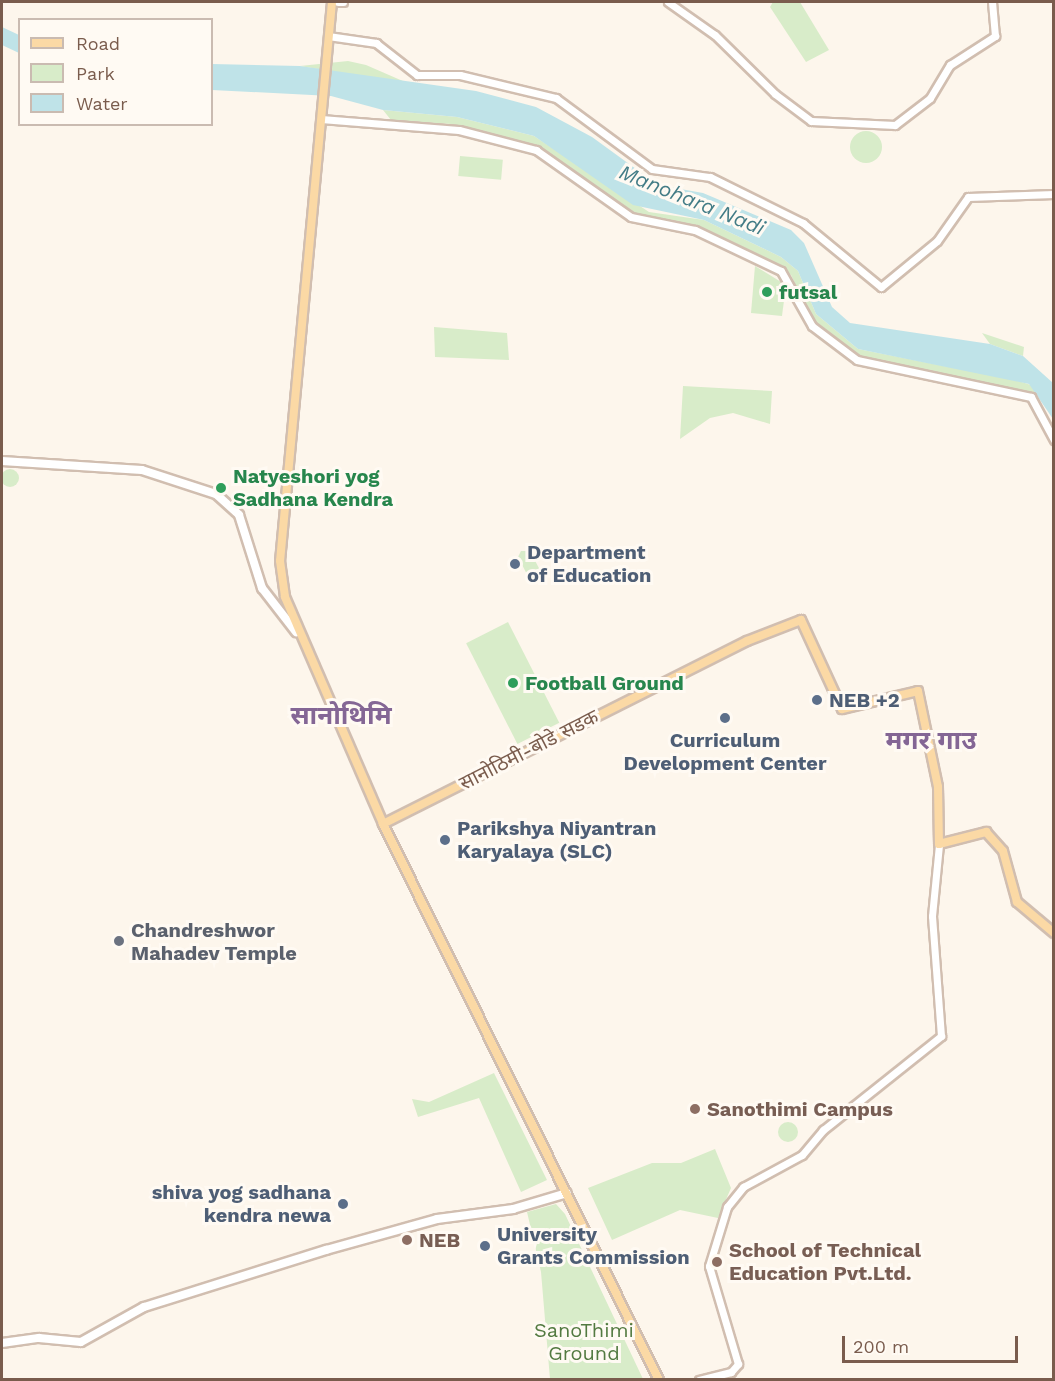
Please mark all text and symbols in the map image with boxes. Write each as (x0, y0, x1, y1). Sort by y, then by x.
legend (18, 18, 213, 126)
text: Road (76, 33, 120, 54)
text: Park (76, 63, 115, 84)
text: Water (76, 93, 128, 114)
water label: Manohara Nadi (616, 159, 768, 241)
place label: futsal (779, 280, 837, 304)
marker: futsal (760, 285, 774, 299)
place label: Natyeshori yog Sadhana Kendra (233, 464, 393, 511)
marker: Natyeshori yog Sadhana Kendra (214, 481, 228, 495)
place label: Department of Education (527, 540, 652, 587)
marker: Department of Education (508, 557, 522, 571)
place label: Football Ground (525, 671, 684, 695)
marker: Football Ground (506, 676, 520, 690)
place label: NEB +2 (829, 688, 900, 712)
marker: NEB +2 (810, 693, 824, 707)
district label: सानोथिमि (290, 700, 392, 732)
street label: सानोठिमी-बोडे सडक (455, 705, 603, 795)
marker: Curriculum Development Center (718, 711, 732, 725)
district label: मगर गाउ (886, 725, 976, 757)
place label: Curriculum Development Center (624, 728, 826, 775)
place label: Parikshya Niyantran Karyalaya (SLC) (457, 816, 657, 863)
marker: Parikshya Niyantran Karyalaya (SLC) (438, 833, 452, 847)
place label: Chandreshwor Mahadev Temple (131, 918, 298, 965)
marker: Chandreshwor Mahadev Temple (112, 934, 126, 948)
place label: Sanothimi Campus (707, 1097, 893, 1121)
marker: Sanothimi Campus (688, 1102, 702, 1116)
place label: shiva yog sadhana kendra newa (151, 1180, 331, 1227)
marker: shiva yog sadhana kendra newa (336, 1197, 350, 1211)
place label: University Grants Commission (497, 1222, 690, 1269)
place label: NEB (419, 1228, 460, 1252)
marker: NEB (400, 1233, 414, 1247)
place label: School of Technical Education Pvt.Ltd. (729, 1238, 922, 1285)
marker: University Grants Commission (478, 1239, 492, 1253)
marker: School of Technical Education Pvt.Ltd. (710, 1255, 724, 1269)
park label: SanoThimi Ground (534, 1318, 634, 1365)
scale bar (845, 1324, 1020, 1362)
text: 200 m (853, 1336, 909, 1357)

